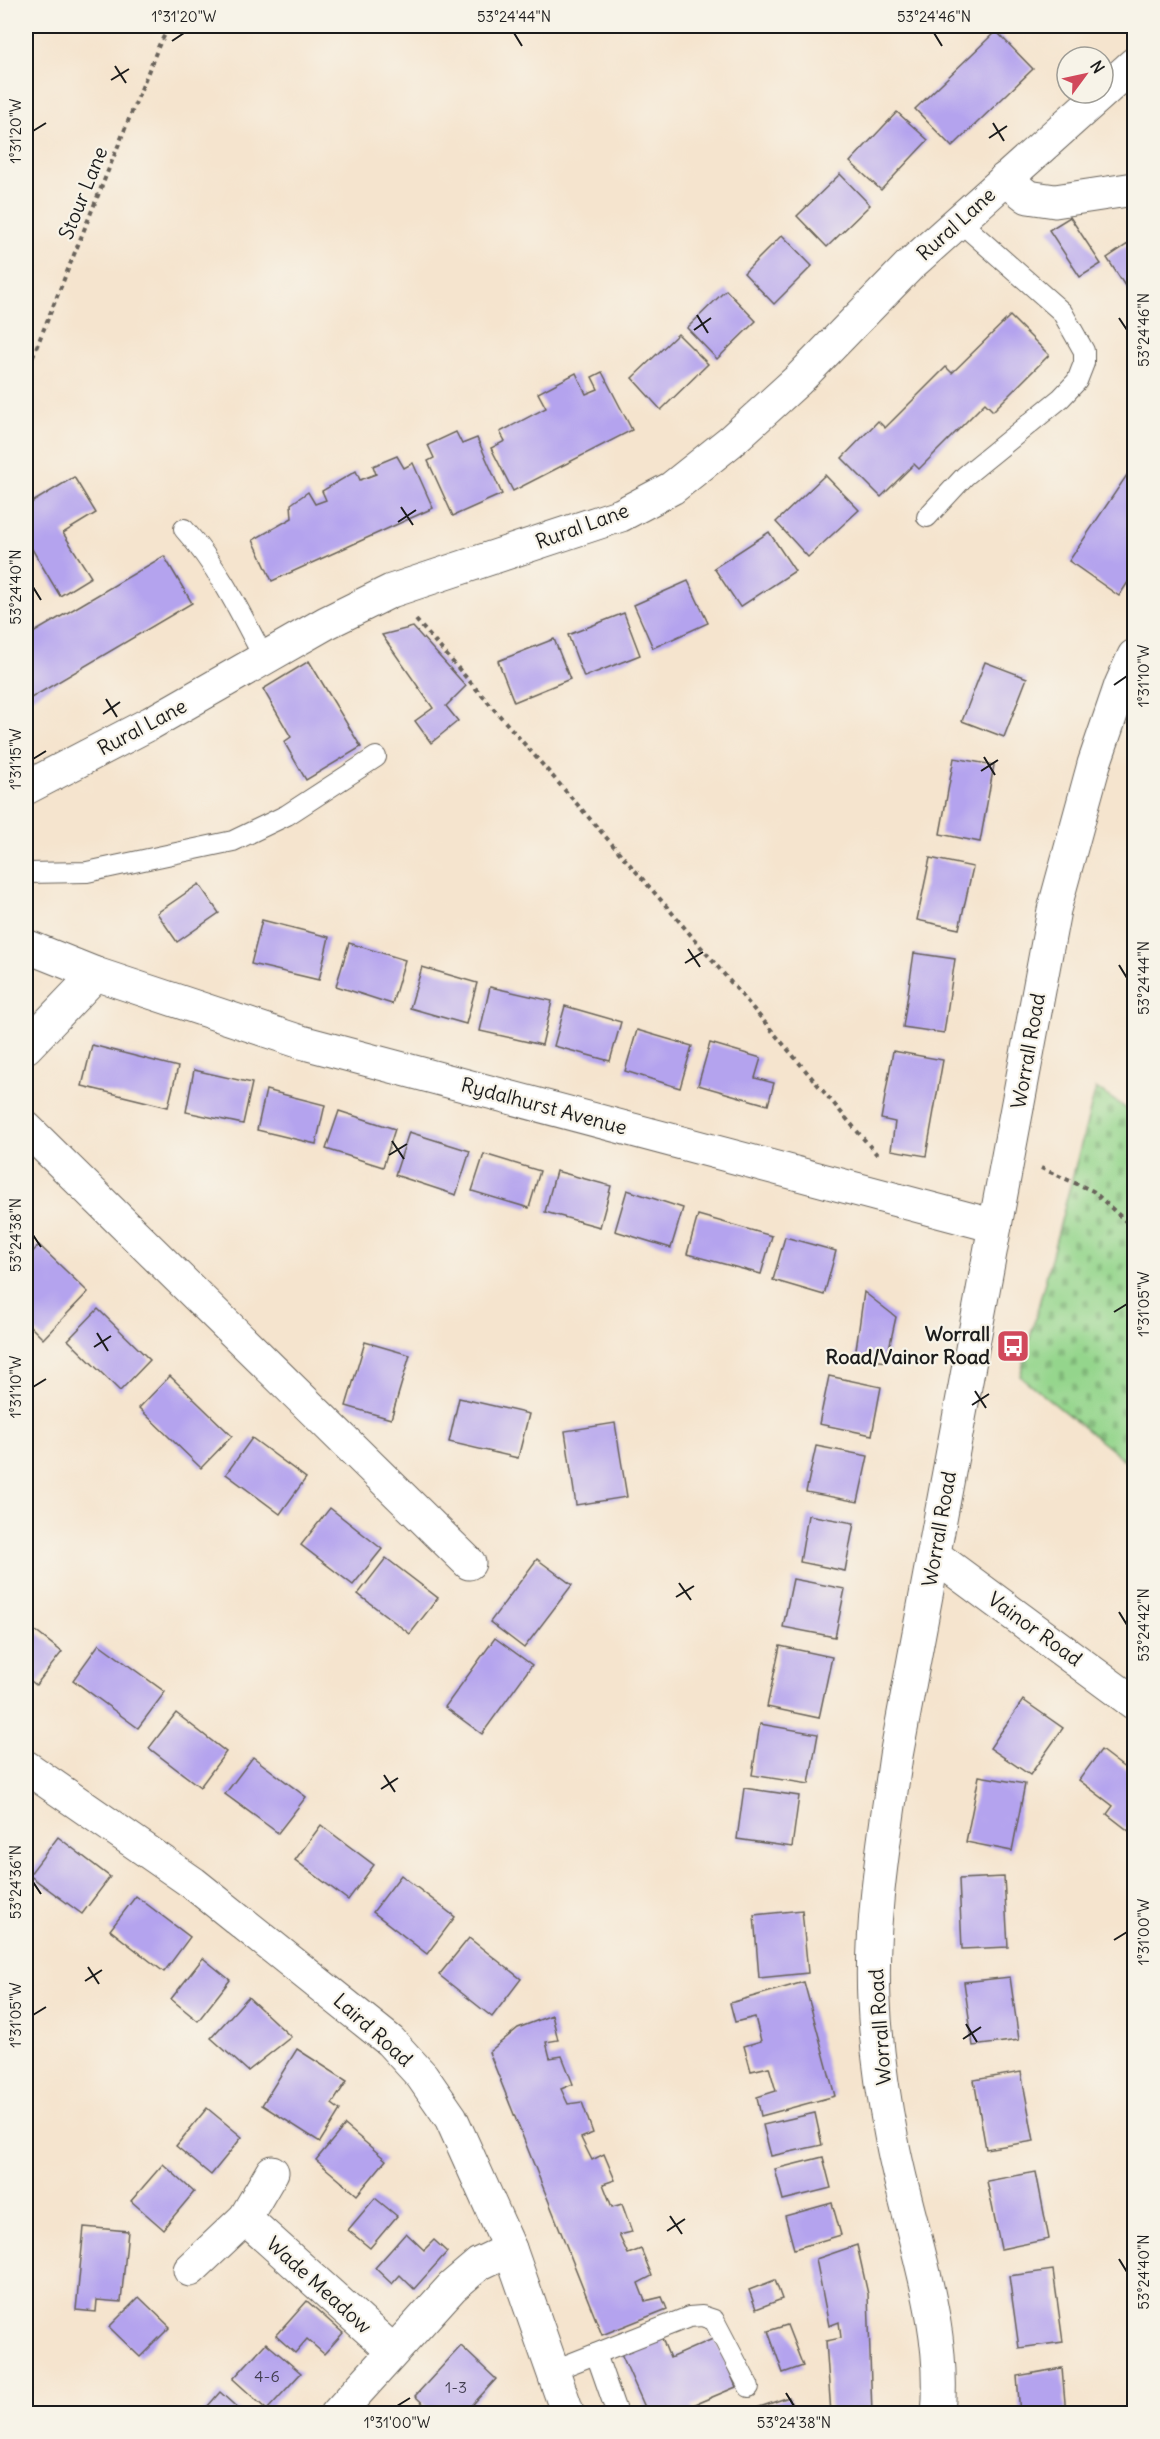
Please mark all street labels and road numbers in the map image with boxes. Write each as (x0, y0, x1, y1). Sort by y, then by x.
street label: Stour Lane (53, 143, 112, 243)
street label: Rural Lane (911, 182, 1000, 266)
street label: Rural Lane (532, 497, 632, 554)
street label: Rural Lane (93, 693, 191, 760)
street label: Worrall Road (1005, 991, 1050, 1111)
street label: Rydalhurst Avenue (459, 1071, 630, 1140)
street label: Worrall Road (916, 1469, 961, 1589)
street label: Vainor Road (983, 1586, 1087, 1671)
street label: Worrall Road (863, 1968, 896, 2086)
street label: Laird Road (329, 1988, 418, 2072)
street label: Wade Meadow (262, 2231, 377, 2339)

